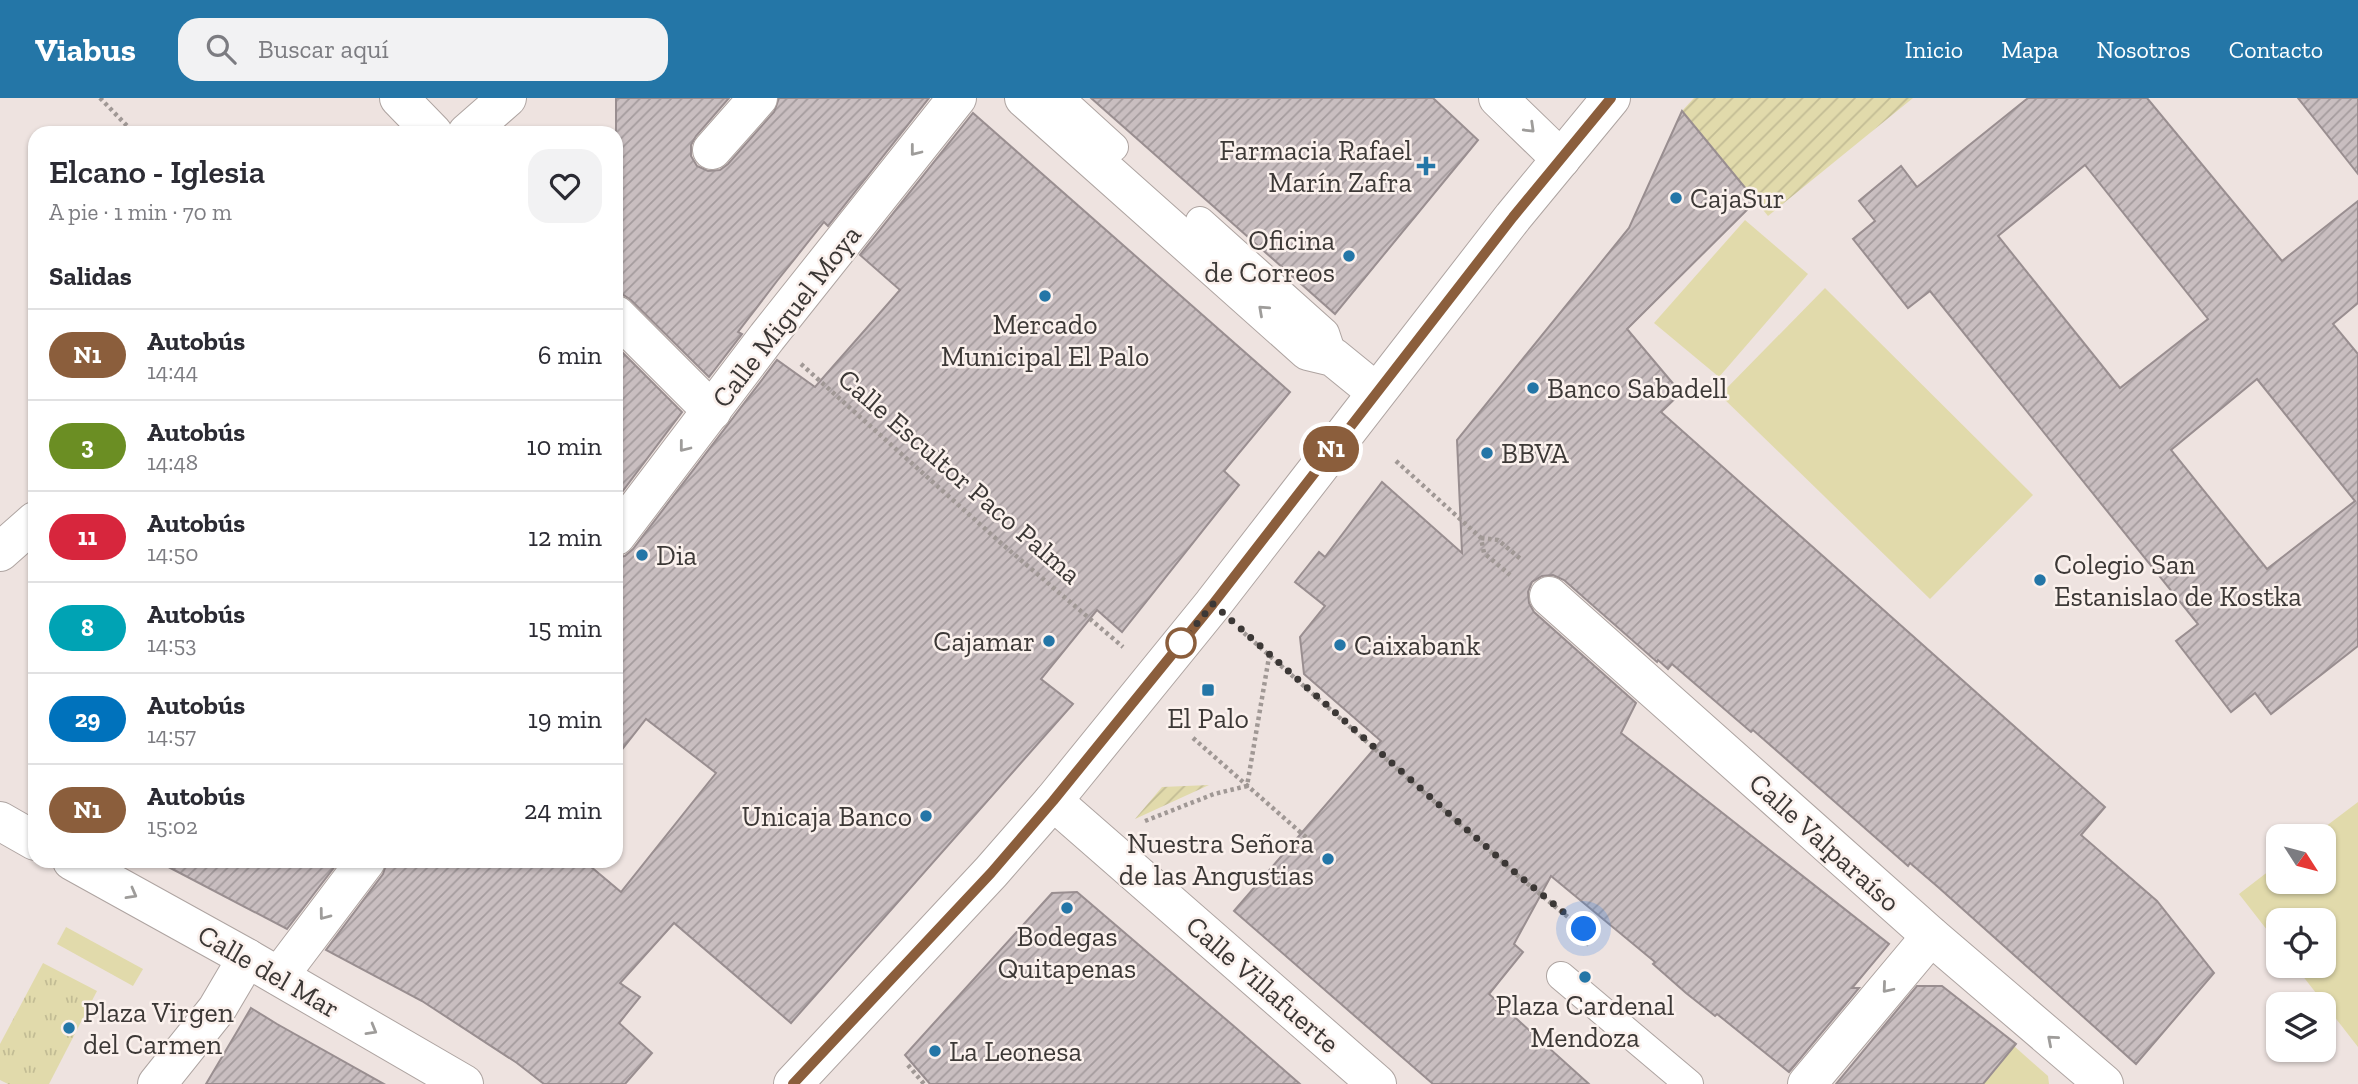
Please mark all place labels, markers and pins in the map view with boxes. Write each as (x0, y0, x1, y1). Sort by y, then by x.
place label: Farmacia Rafael Marín Zafra (1219, 134, 1412, 199)
marker: Farmacia Rafael Marín Zafra (1418, 158, 1434, 174)
place label: CajaSur (1690, 182, 1785, 215)
marker: CajaSur (1668, 190, 1684, 206)
place label: Oficina de Correos (1204, 224, 1335, 289)
marker: Oficina de Correos (1341, 248, 1357, 264)
marker: Mercado Municipal El Palo (1037, 288, 1053, 304)
place label: Mercado Municipal El Palo (941, 308, 1149, 373)
place label: Banco Sabadell (1547, 372, 1728, 405)
marker: Banco Sabadell (1525, 380, 1541, 396)
place label: BBVA (1501, 437, 1570, 470)
marker: BBVA (1479, 445, 1495, 461)
place label: Dia (656, 539, 698, 572)
marker: Dia (634, 547, 650, 563)
place label: Colegio San Estanislao de Kostka (2054, 548, 2302, 613)
marker: Colegio San Estanislao de Kostka (2032, 572, 2048, 588)
place label: Cajamar (933, 625, 1035, 658)
unlabelled marker (1166, 628, 1196, 658)
place label: Caixabank (1354, 629, 1481, 662)
marker: Cajamar (1041, 633, 1057, 649)
marker: Caixabank (1332, 637, 1348, 653)
marker: El Palo (1200, 682, 1216, 698)
place label: El Palo (1167, 702, 1249, 735)
place label: Unicaja Banco (742, 800, 912, 833)
marker: Unicaja Banco (918, 808, 934, 824)
place label: Nuestra Señora de las Angustias (1119, 827, 1314, 892)
marker: Nuestra Señora de las Angustias (1320, 851, 1336, 867)
marker: Bodegas Quitapenas (1059, 900, 1075, 916)
place label: Bodegas Quitapenas (998, 920, 1136, 985)
marker: Plaza Cardenal Mendoza (1577, 969, 1593, 985)
place label: Plaza Cardenal Mendoza (1496, 989, 1674, 1054)
place label: Plaza Virgen del Carmen (83, 996, 234, 1061)
marker: Plaza Virgen del Carmen (61, 1020, 77, 1036)
place label: La Leonesa (949, 1035, 1082, 1068)
marker: La Leonesa (927, 1043, 943, 1059)

